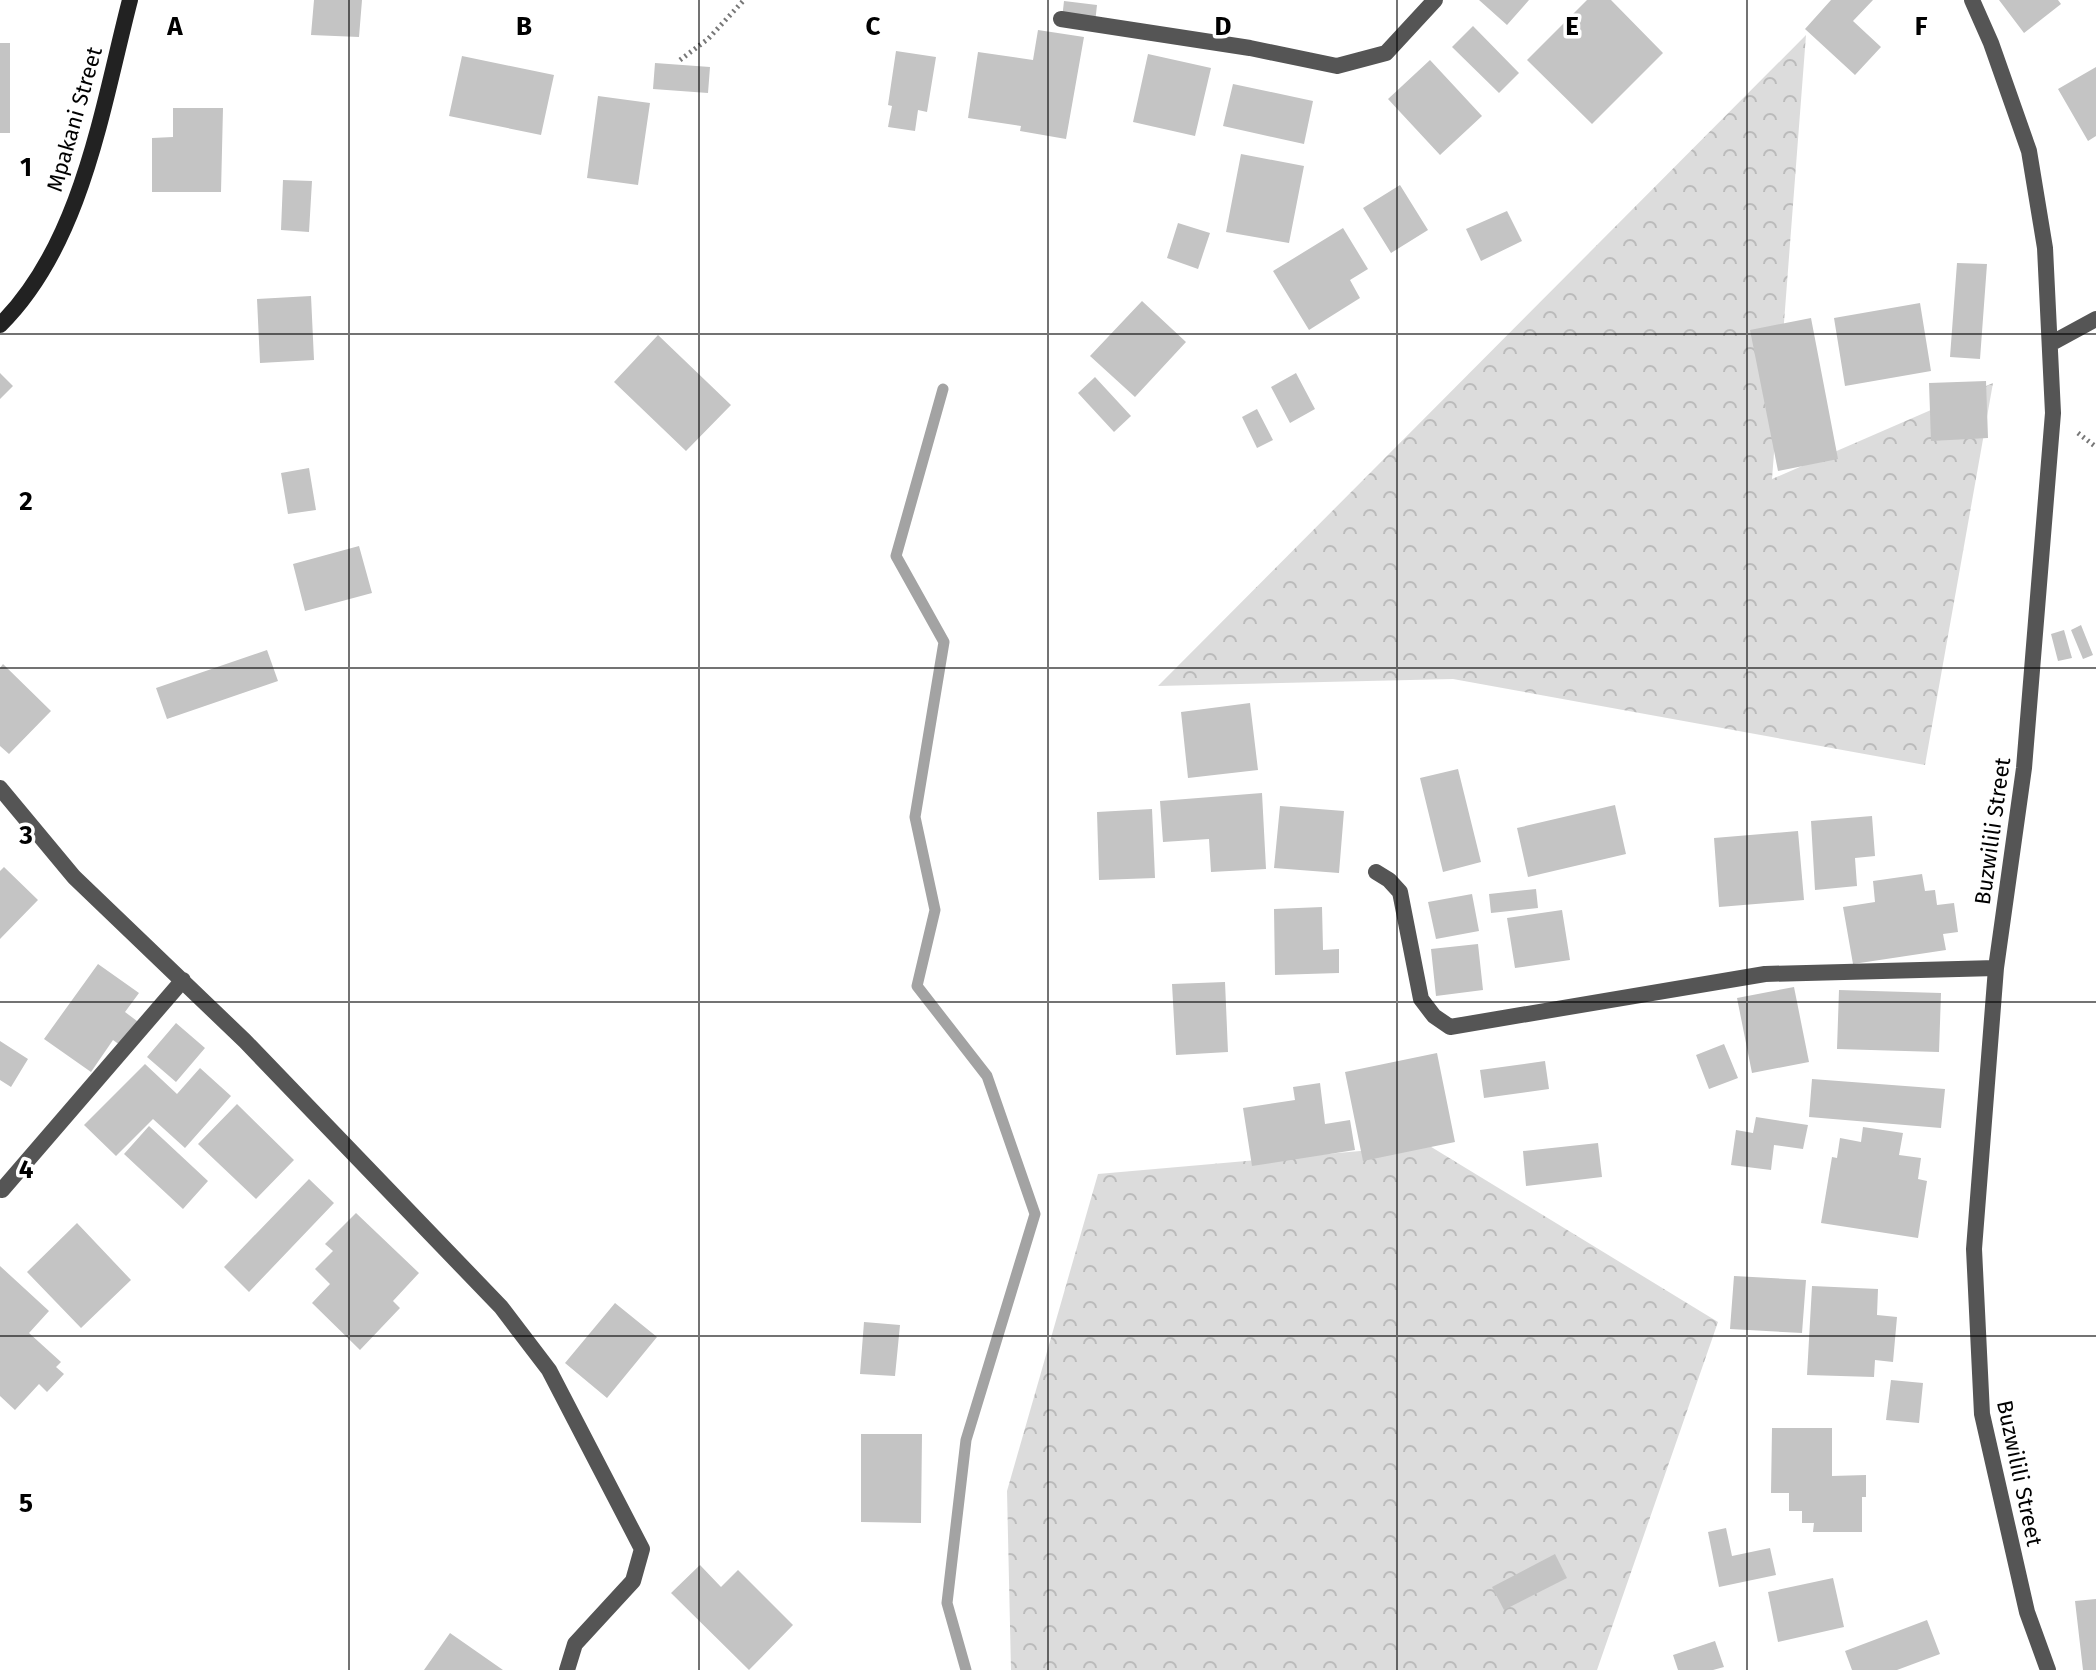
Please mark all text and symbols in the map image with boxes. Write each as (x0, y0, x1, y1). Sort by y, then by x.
text: A (166, 11, 183, 42)
text: B (516, 11, 532, 42)
text: C (866, 11, 881, 42)
text: D (1215, 11, 1232, 42)
text: E (1565, 11, 1579, 42)
text: F (1915, 11, 1928, 42)
street label: Mpakani Street (41, 44, 108, 195)
text: 1 (20, 152, 32, 183)
text: 2 (19, 486, 33, 517)
street label: Buzwilili Street (1969, 756, 2016, 907)
text: 3 (18, 820, 33, 851)
text: 4 (19, 1154, 34, 1185)
street label: Buzwilili Street (1991, 1398, 2048, 1549)
text: 5 (19, 1488, 33, 1519)

